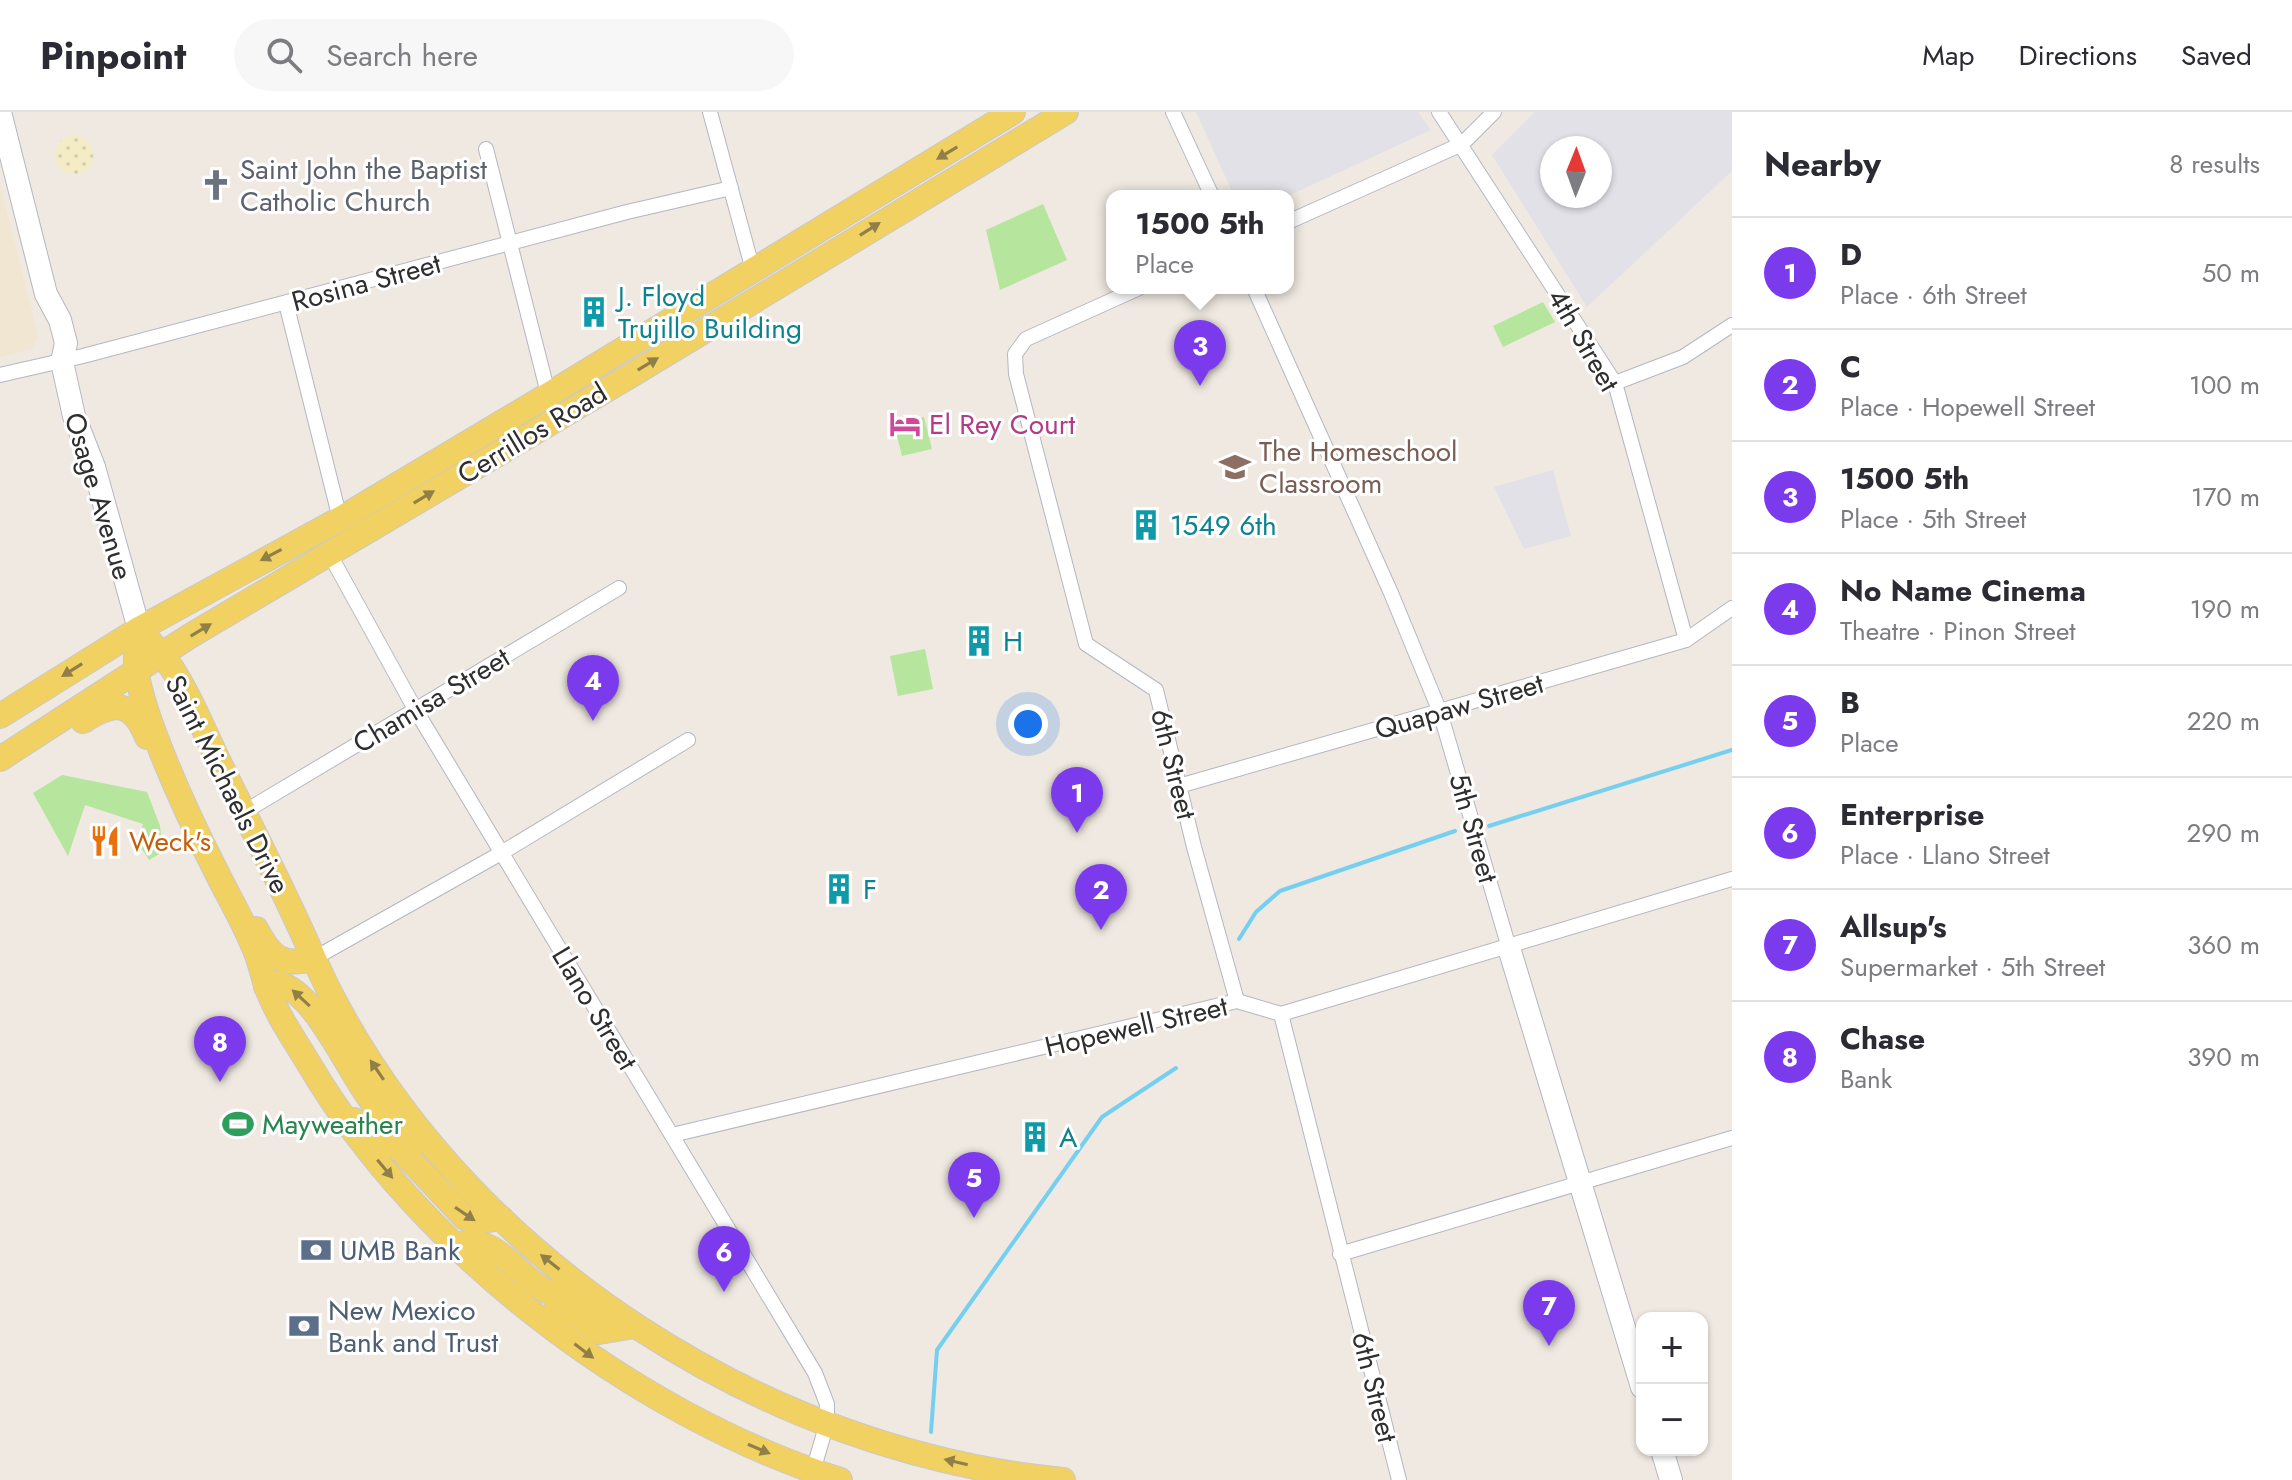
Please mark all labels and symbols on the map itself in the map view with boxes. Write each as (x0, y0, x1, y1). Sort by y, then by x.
north arrow (1540, 136, 1612, 208)
one-way arrow (936, 145, 958, 159)
place label: Saint John the Baptist Catholic Church (240, 149, 487, 222)
church icon: Saint John the Baptist Catholic Church (199, 168, 233, 202)
one-way arrow (859, 222, 881, 236)
street label: Rosina Street (287, 243, 446, 322)
place label: J. Floyd Trujillo Building (614, 276, 802, 349)
street label: 4th Street (1538, 281, 1630, 400)
building icon: J. Floyd Trujillo Building (577, 295, 611, 329)
pin: 3 (1174, 320, 1226, 386)
one-way arrow (637, 358, 659, 372)
street label: Cerrillos Road (450, 373, 615, 494)
place label: El Rey Court (929, 404, 1075, 445)
street label: Osage Avenue (54, 407, 143, 585)
hotel icon: El Rey Court (888, 407, 922, 441)
place label: The Homeschool Classroom (1259, 431, 1458, 504)
school or university icon: The Homeschool Classroom (1218, 450, 1252, 484)
one-way arrow (413, 490, 435, 504)
place label: 1549 6th (1170, 505, 1277, 546)
building icon: 1549 6th (1129, 508, 1163, 542)
one-way arrow (260, 548, 282, 562)
place label: H (1003, 621, 1023, 662)
one-way arrow (190, 623, 212, 637)
building icon: H (962, 624, 996, 658)
street label: Chamisa Street (345, 637, 518, 763)
pin: 4 (567, 655, 619, 721)
one-way arrow (61, 662, 83, 676)
street label: Quapaw Street (1370, 663, 1549, 750)
street label: Saint Michaels Drive (155, 668, 300, 901)
your location (1008, 704, 1048, 744)
street label: 6th Street (1140, 704, 1207, 824)
pin: 1 (1051, 767, 1103, 833)
street label: 5th Street (1438, 768, 1509, 888)
place label: Weck's (129, 821, 211, 862)
restaurant icon: Weck's (88, 824, 122, 858)
pin: 2 (1075, 864, 1127, 930)
place label: F (863, 869, 877, 910)
building icon: F (822, 872, 856, 906)
street label: Llano Street (542, 939, 648, 1078)
street label: Hopewell Street (1041, 985, 1232, 1067)
one-way arrow (292, 990, 311, 1008)
pin: 8 (194, 1016, 246, 1082)
one-way arrow (369, 1059, 384, 1080)
place label: Mayweather (262, 1104, 404, 1145)
sports icon: Mayweather (221, 1107, 255, 1141)
place label: A (1059, 1117, 1078, 1158)
building icon: A (1018, 1120, 1052, 1154)
pin: 5 (948, 1152, 1000, 1218)
one-way arrow (376, 1159, 393, 1179)
one-way arrow (455, 1207, 476, 1222)
pin: 6 (698, 1226, 750, 1292)
place label: UMB Bank (340, 1230, 461, 1271)
bank icon: UMB Bank (299, 1233, 333, 1267)
one-way arrow (540, 1254, 560, 1270)
pin: 7 (1523, 1280, 1575, 1346)
place label: New Mexico Bank and Trust (328, 1290, 498, 1363)
bank icon: New Mexico Bank and Trust (287, 1309, 321, 1343)
street label: 6th Street (1341, 1327, 1408, 1447)
one-way arrow (574, 1343, 595, 1358)
one-way arrow (747, 1442, 771, 1455)
one-way arrow (943, 1455, 968, 1468)

